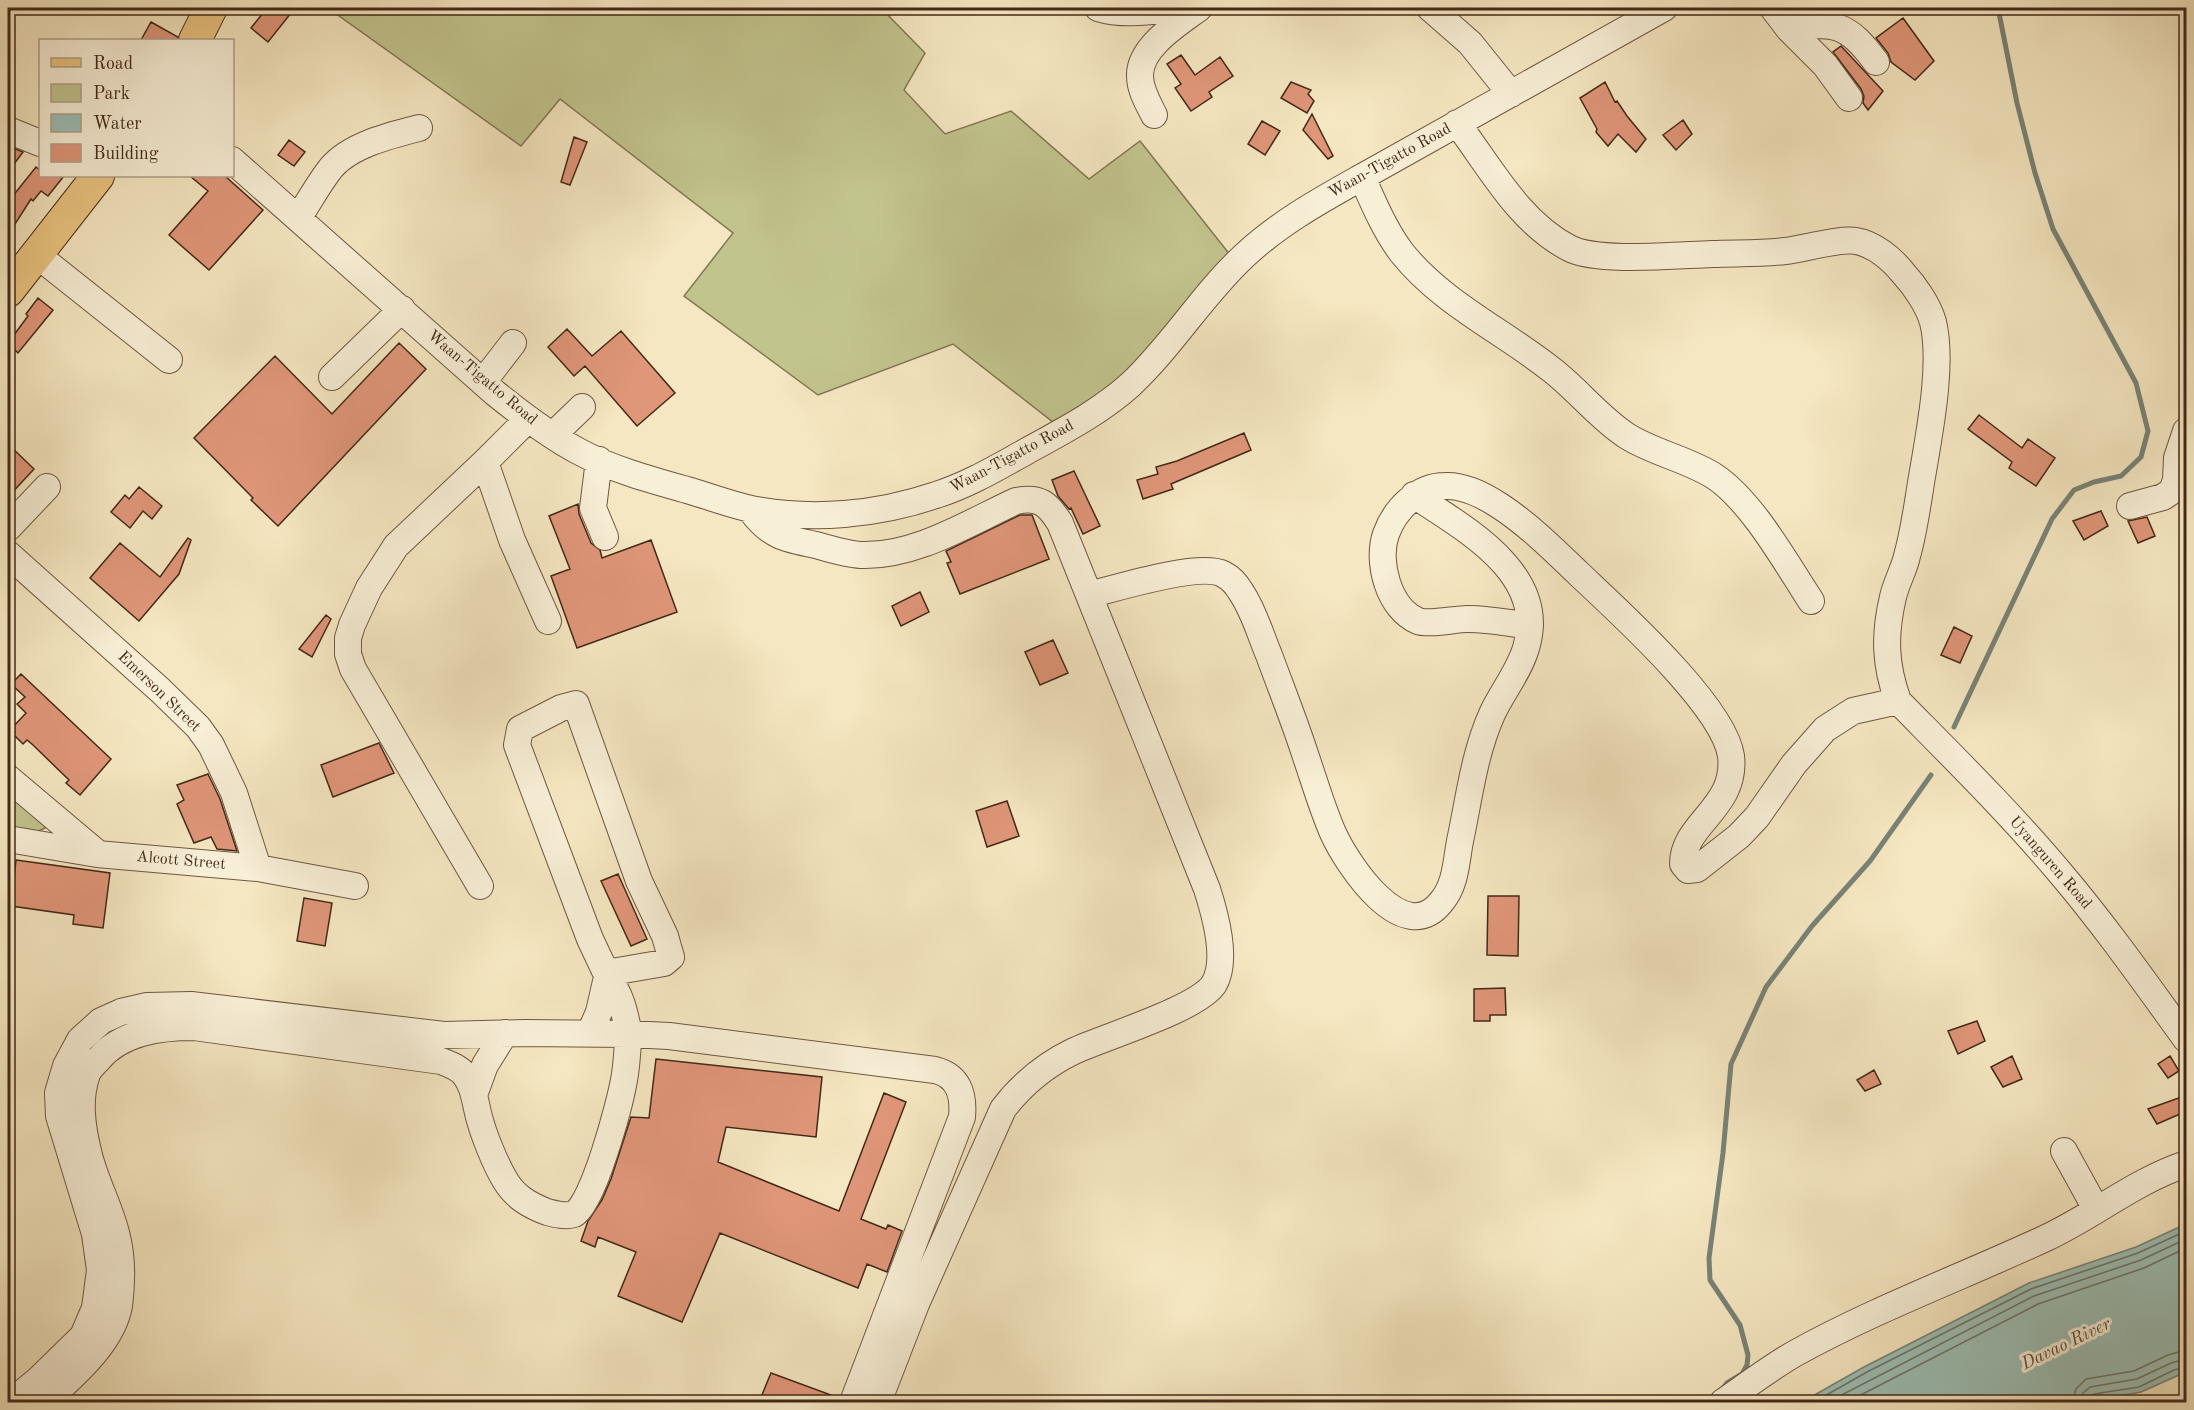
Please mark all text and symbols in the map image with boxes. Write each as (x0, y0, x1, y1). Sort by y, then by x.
legend (39, 39, 234, 177)
text: Road (93, 55, 133, 73)
text: Park (93, 85, 130, 103)
text: Water (93, 115, 142, 133)
street label: Waan-Tigatto Road (1326, 121, 1454, 201)
text: Building (93, 145, 159, 163)
street label: Waan-Tigatto Road (424, 328, 540, 428)
street label: Waan-Tigatto Road (947, 418, 1077, 496)
street label: Emerson Street (115, 649, 204, 736)
street label: Uyanguren Road (2006, 814, 2094, 912)
street label: Alcott Street (136, 849, 227, 873)
water label: Davao River (2018, 1314, 2115, 1374)

